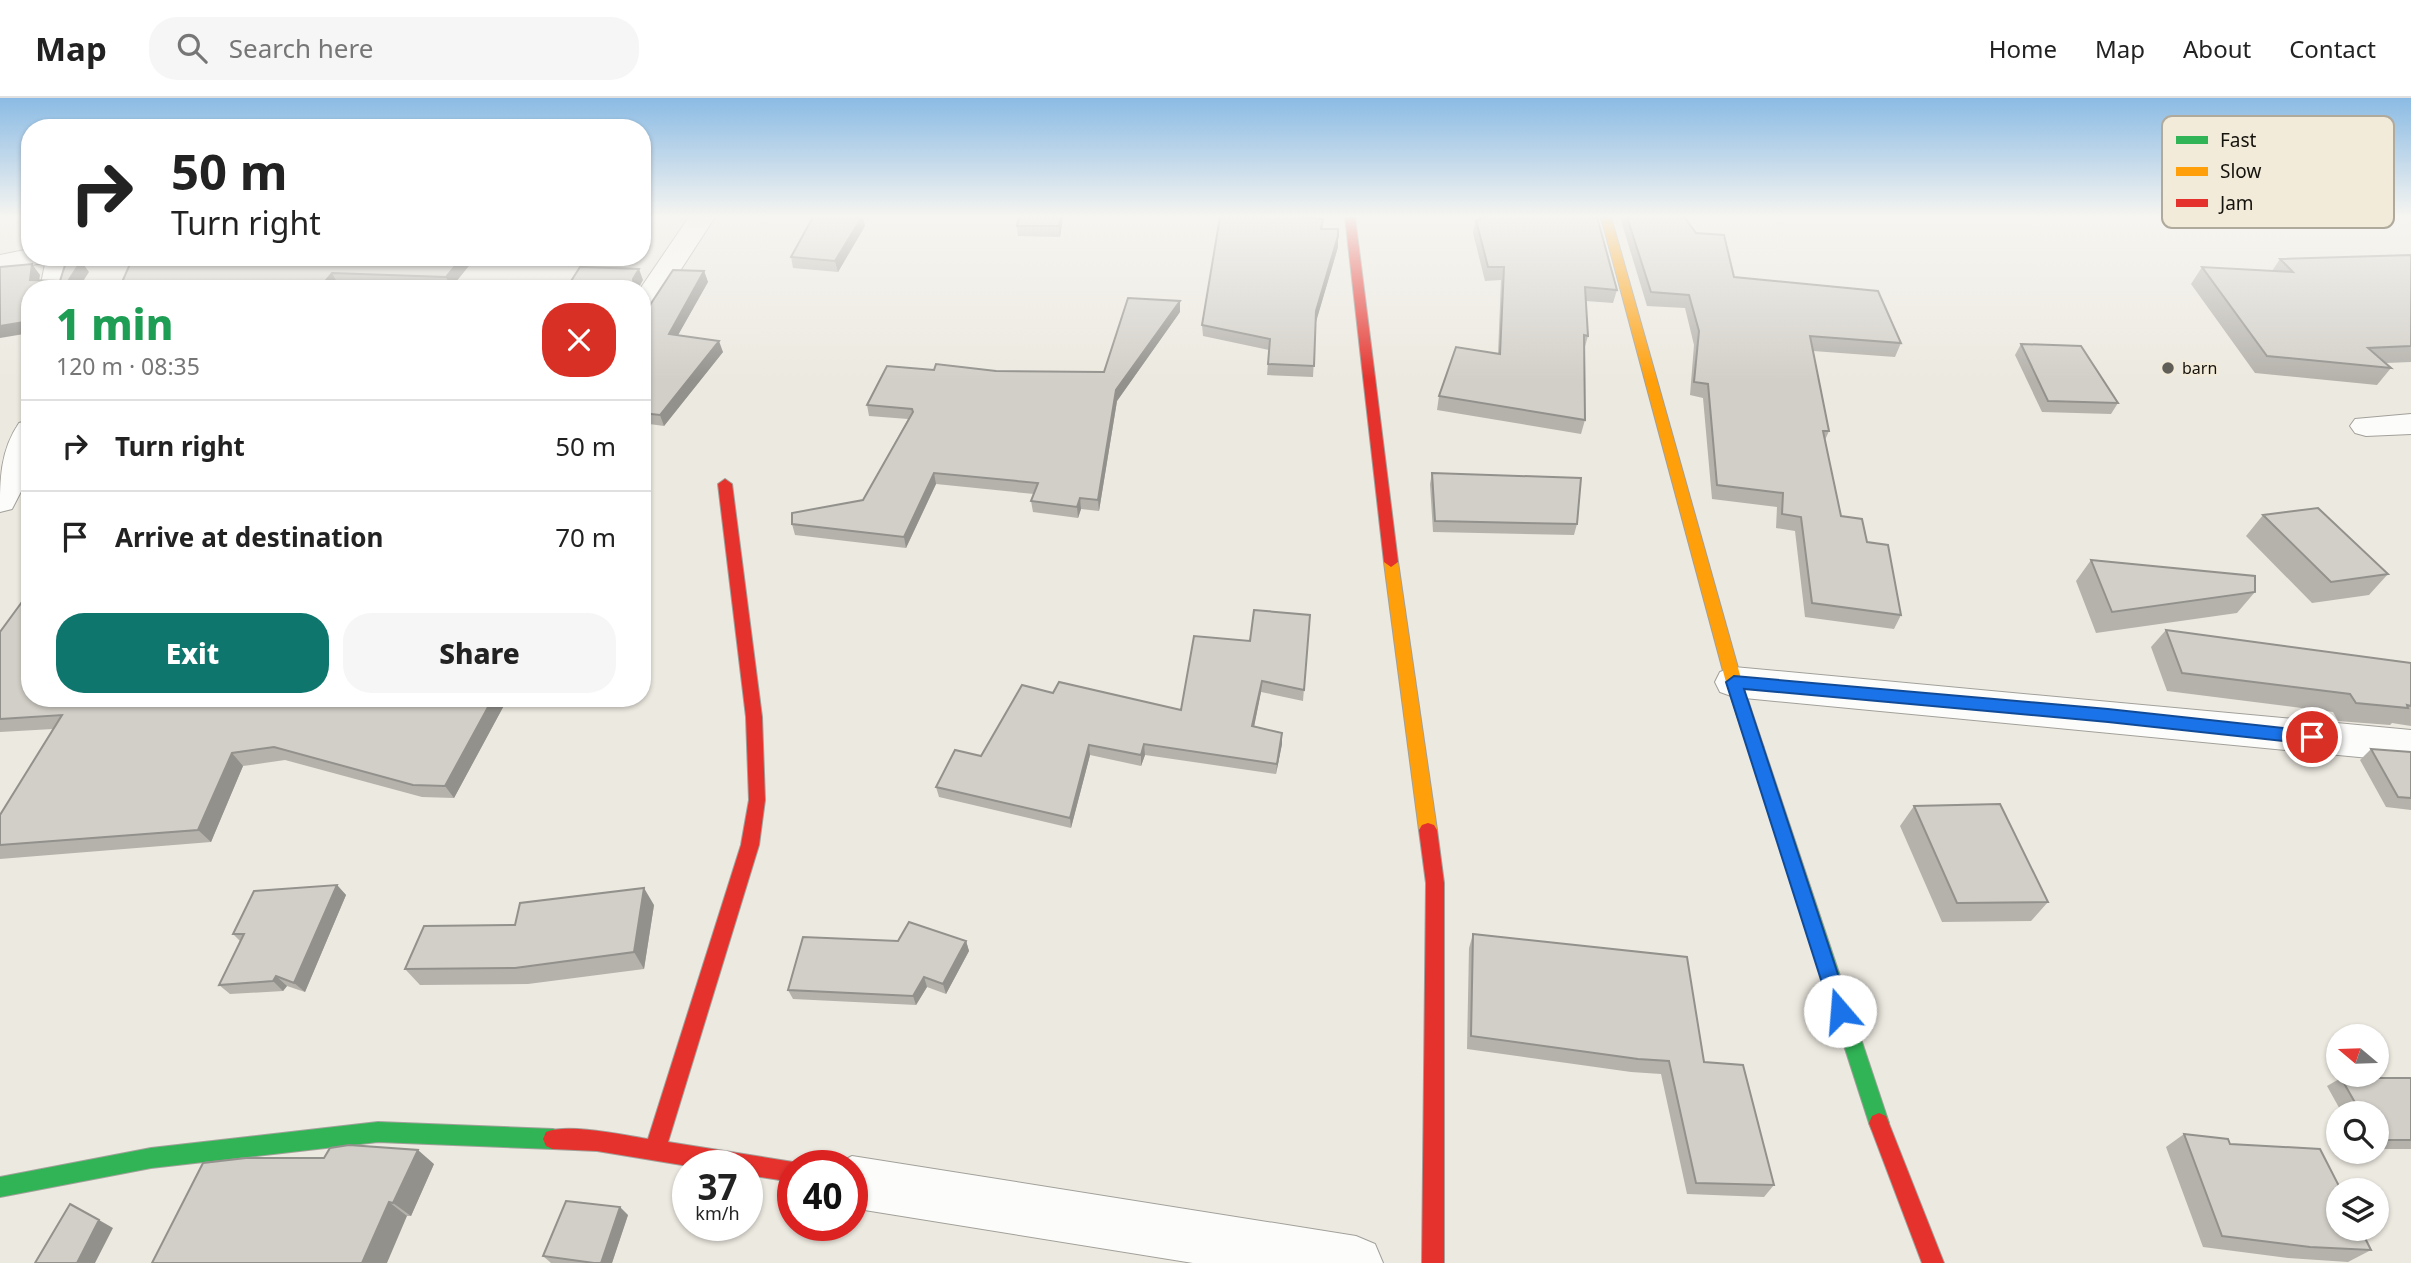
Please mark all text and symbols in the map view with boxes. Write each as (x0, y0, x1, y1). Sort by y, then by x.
search box (149, 17, 639, 80)
text: Map (35, 26, 107, 71)
icon: search (173, 29, 211, 67)
text: Search here (229, 30, 373, 66)
text: Home (1989, 32, 2057, 65)
text: Map (2095, 32, 2145, 65)
text: About (2183, 32, 2251, 65)
text: Contact (2289, 32, 2376, 65)
legend (2162, 116, 2394, 228)
text: Fast (2220, 127, 2257, 153)
text: 50 m (171, 138, 288, 204)
icon: right (56, 147, 147, 238)
text: Slow (2220, 158, 2261, 184)
text: Jam (2218, 190, 2254, 216)
text: Turn right (171, 201, 321, 244)
text: 1 min (56, 295, 173, 352)
button: close (542, 303, 616, 377)
text: 120 m · 08:35 (56, 350, 200, 382)
place label: barn (2182, 357, 2217, 379)
marker: barn (2160, 360, 2176, 376)
icon: right (56, 427, 94, 465)
text: Turn right (115, 428, 245, 464)
text: 50 m (555, 428, 616, 464)
icon: arrive (56, 518, 94, 556)
text: Arrive at destination (115, 519, 384, 555)
text: 70 m (555, 519, 616, 555)
button: Exit (56, 613, 329, 693)
button: Share (343, 613, 616, 693)
pin (2282, 707, 2342, 767)
icon: arrive (2293, 718, 2331, 756)
position arrow (1803, 974, 1877, 1048)
north arrow (2326, 1024, 2389, 1087)
map controls (2326, 1024, 2389, 1241)
button: search (2326, 1101, 2389, 1164)
speed limit sign: 40 (777, 1150, 868, 1241)
text: 37 (697, 1163, 738, 1210)
button: layers (2326, 1178, 2389, 1241)
text: km/h (695, 1201, 740, 1225)

